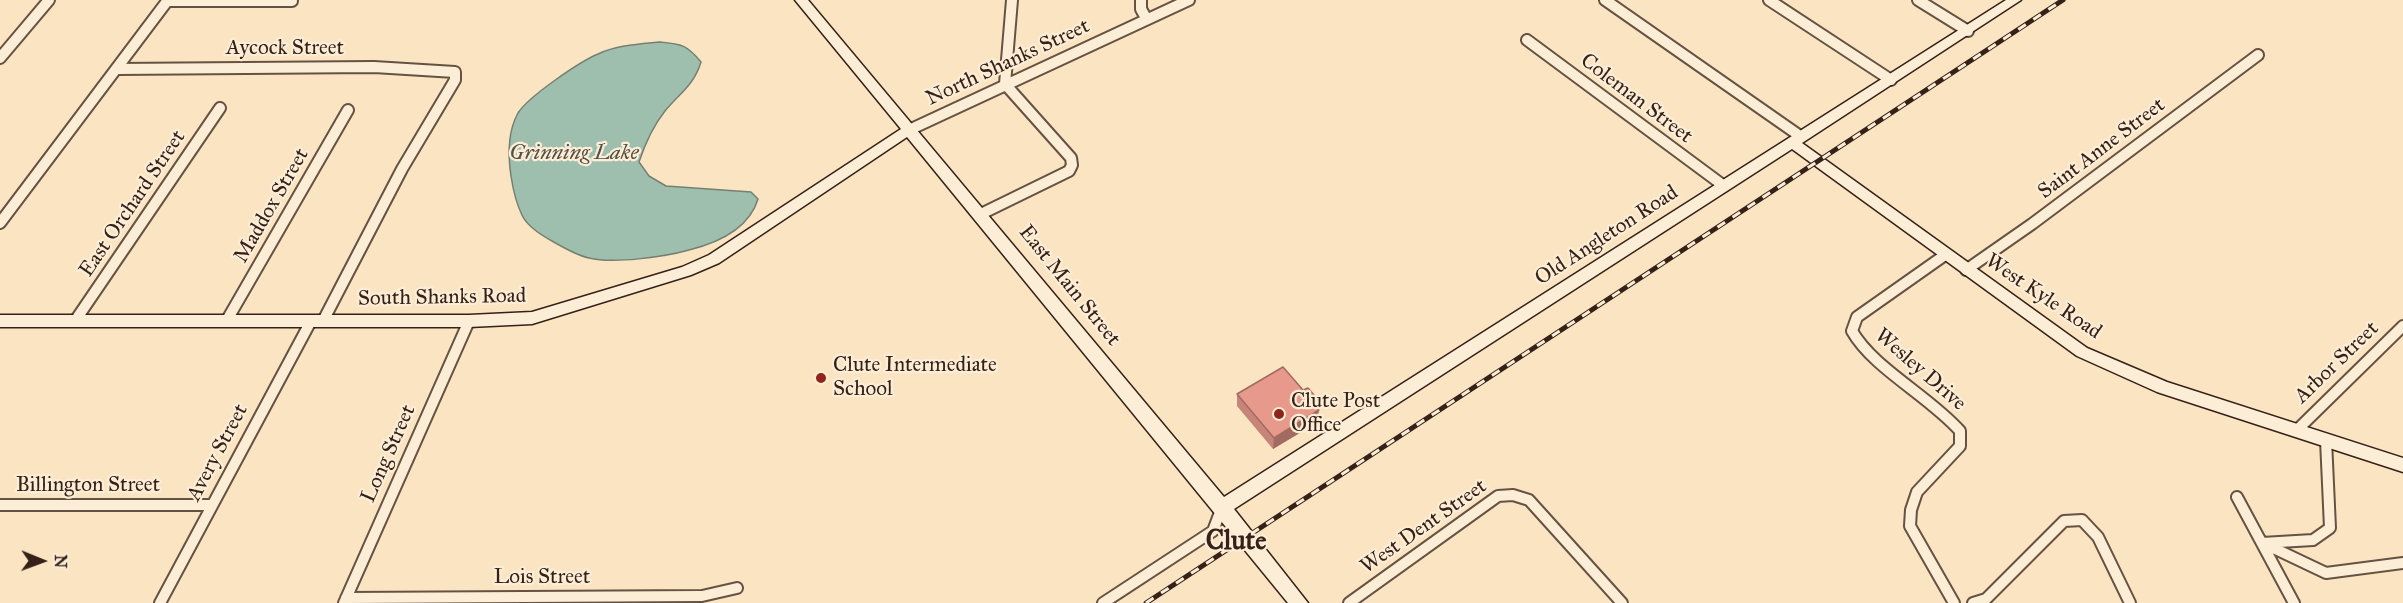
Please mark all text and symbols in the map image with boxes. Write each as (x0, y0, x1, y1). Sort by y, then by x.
street label: North Shanks Street (922, 14, 1094, 112)
street label: Aycock Street (226, 36, 344, 62)
street label: Coleman Street (1575, 49, 1697, 149)
street label: Saint Anne Street (2034, 93, 2170, 205)
street label: East Orchard Street (75, 126, 191, 282)
water label: Grinning Lake (509, 141, 639, 167)
street label: Maddox Street (229, 144, 315, 268)
street label: Old Angleton Road (1531, 180, 1683, 292)
street label: East Main Street (1013, 221, 1125, 351)
street label: West Kyle Road (1980, 249, 2106, 345)
street label: South Shanks Road (358, 284, 526, 312)
street label: Arbor Street (2290, 317, 2384, 409)
street label: Wesley Drive (1869, 324, 1971, 416)
place label: Clute Intermediate School (833, 353, 997, 403)
marker: Clute Intermediate School (814, 371, 828, 385)
place label: Clute Post Office (1291, 389, 1380, 439)
street label: Avery Street (182, 400, 254, 506)
street label: Long Street (356, 401, 422, 507)
marker: Clute Post Office (1272, 407, 1286, 421)
street label: Billington Street (16, 473, 160, 499)
street label: West Dent Street (1356, 474, 1492, 580)
district label: Clute (1206, 526, 1266, 558)
north arrow (12, 531, 72, 591)
text: N (51, 554, 70, 568)
street label: Lois Street (494, 565, 590, 591)

